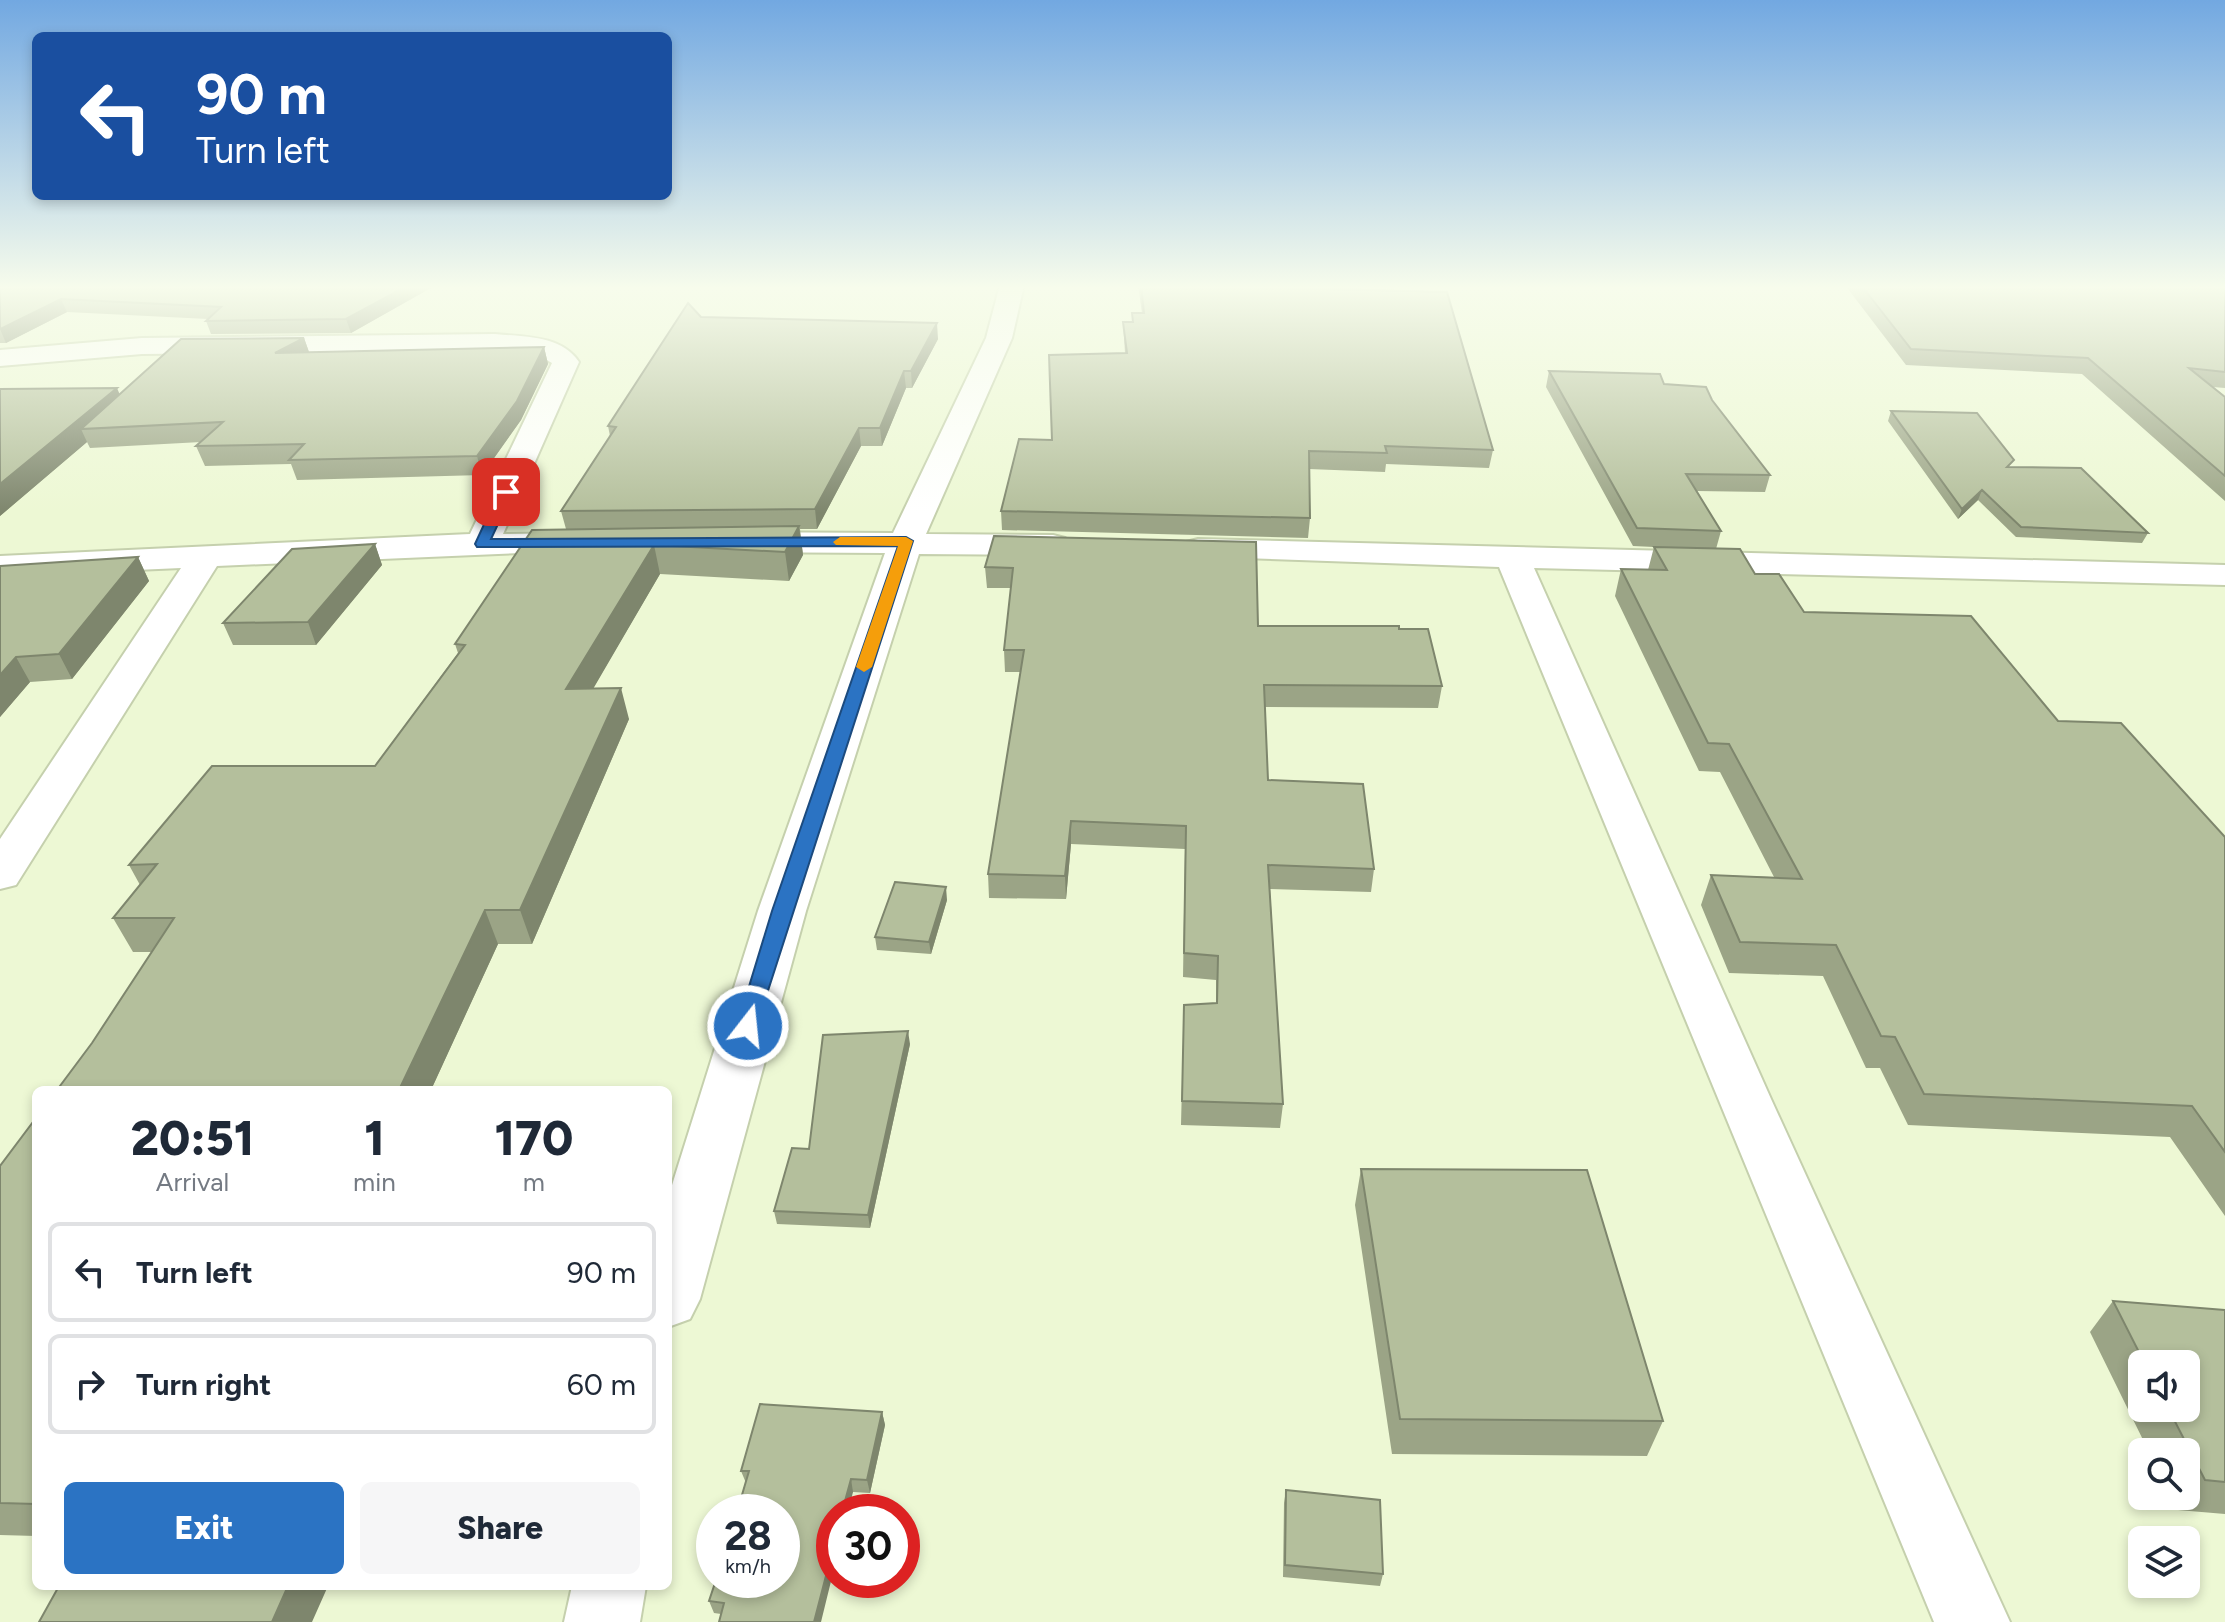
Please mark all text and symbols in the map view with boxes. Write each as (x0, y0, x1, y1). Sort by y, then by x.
text: 90 m (196, 61, 327, 128)
icon: left (64, 64, 168, 168)
text: Turn left (196, 129, 330, 172)
pin (472, 458, 540, 526)
icon: arrive (484, 470, 528, 514)
position arrow (706, 984, 790, 1068)
text: 20:51 (131, 1109, 254, 1167)
text: 1 (364, 1109, 385, 1167)
text: 170 (494, 1109, 573, 1167)
text: Arrival (156, 1166, 229, 1198)
text: min (353, 1166, 396, 1198)
text: m (523, 1166, 545, 1198)
icon: left (68, 1250, 112, 1294)
text: Turn left (136, 1254, 253, 1291)
text: 90 m (567, 1254, 636, 1291)
map controls (2128, 1350, 2200, 1598)
button: sound (2128, 1350, 2200, 1422)
icon: right (68, 1362, 112, 1406)
text: Turn right (136, 1366, 271, 1403)
text: 60 m (567, 1366, 636, 1403)
button: search (2128, 1438, 2200, 1510)
button: Exit (64, 1482, 344, 1574)
button: Share (360, 1482, 640, 1574)
speed limit sign: 30 (816, 1494, 920, 1598)
text: 28 (724, 1512, 772, 1560)
button: layers (2128, 1526, 2200, 1598)
text: km/h (725, 1554, 771, 1578)

